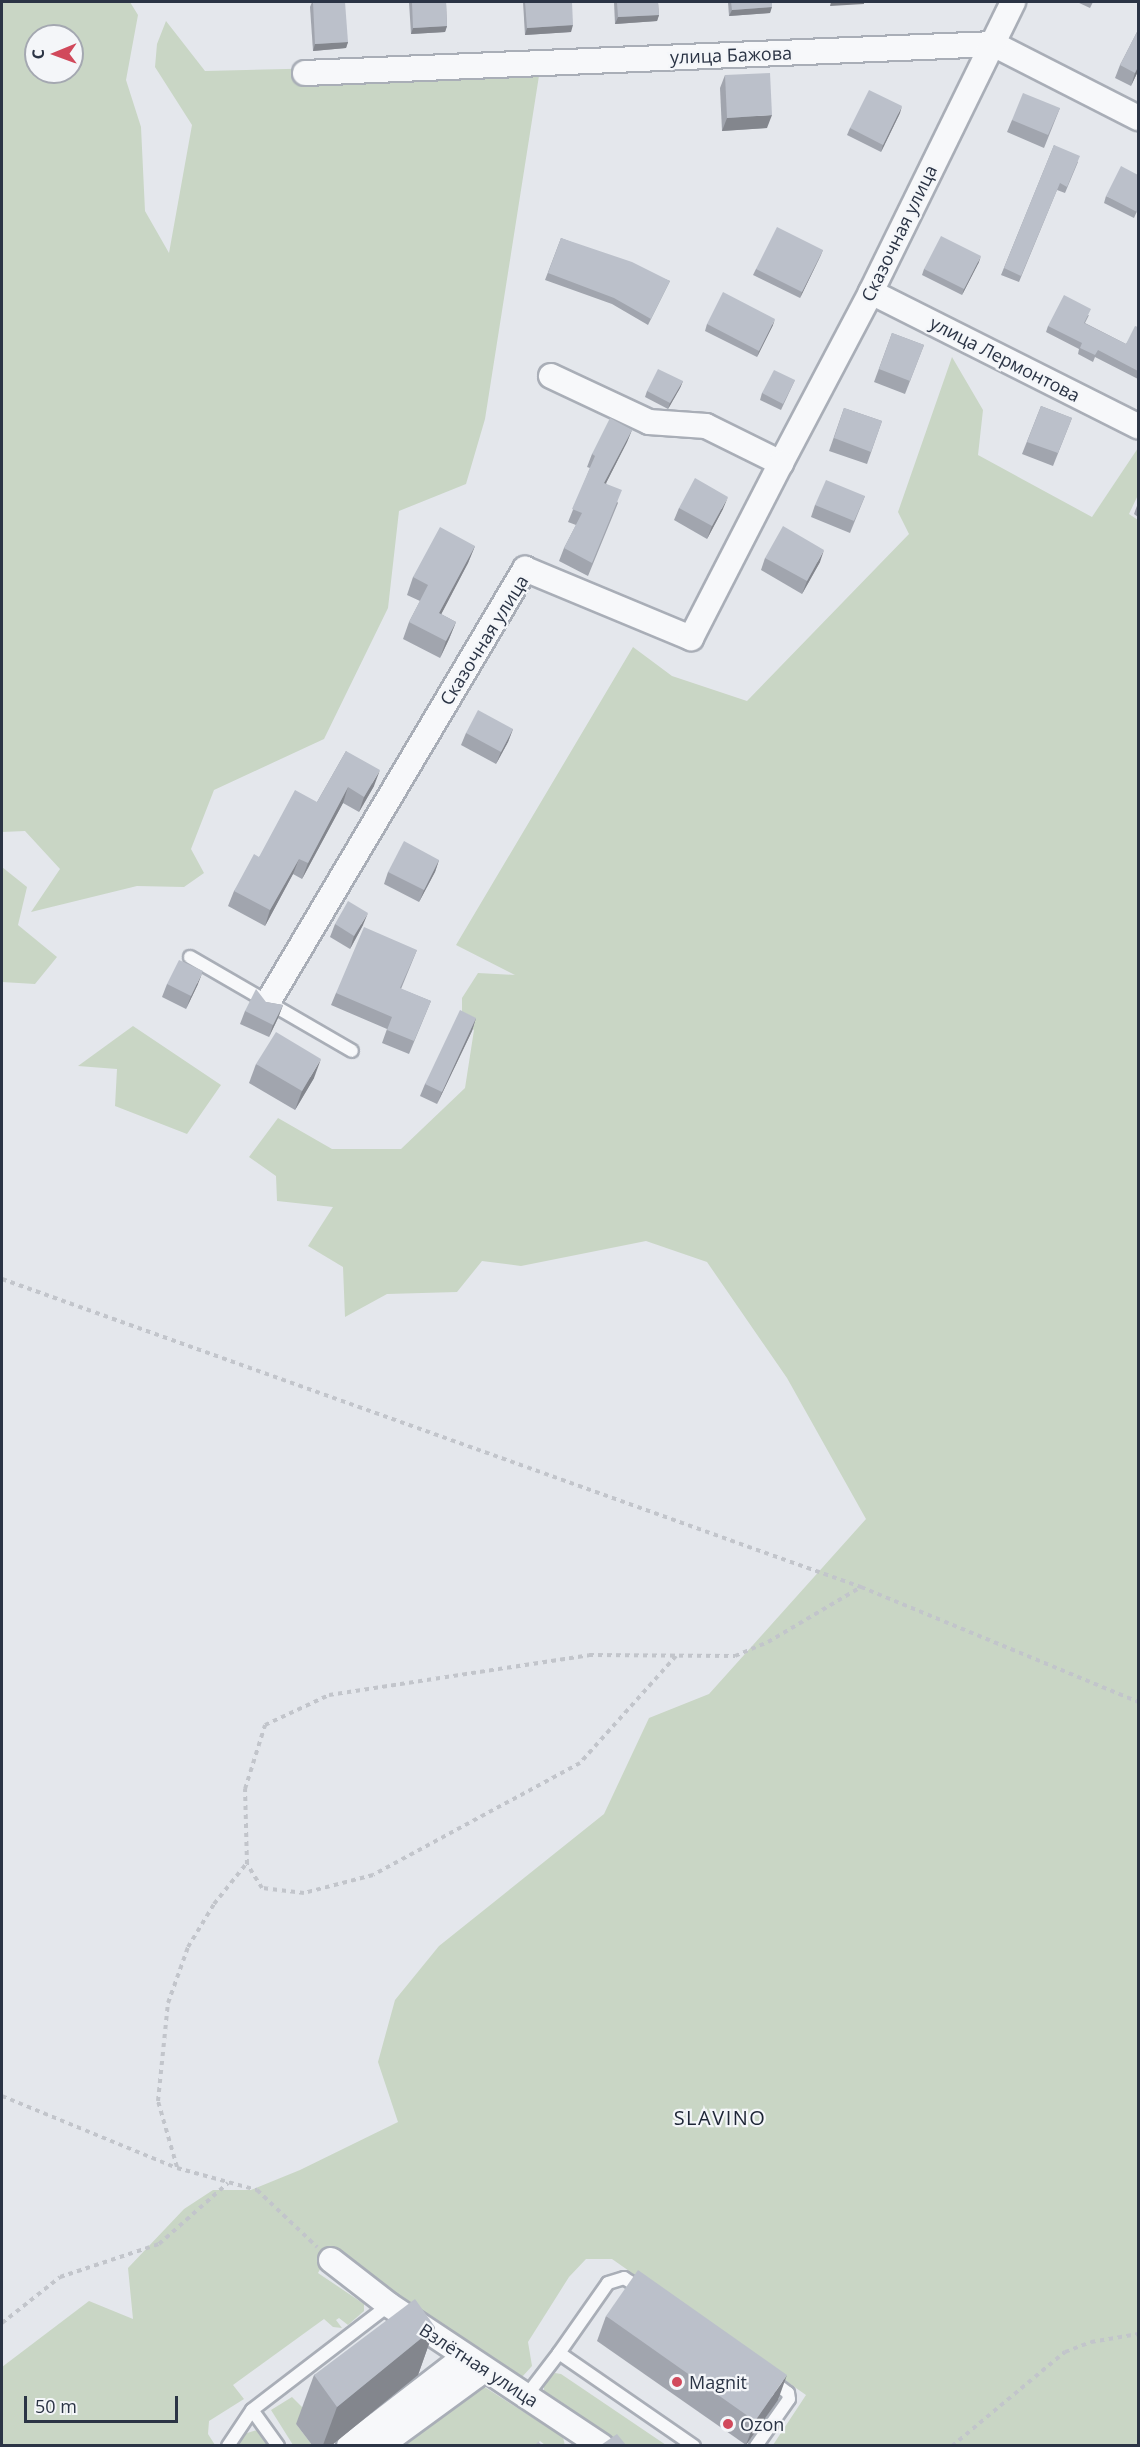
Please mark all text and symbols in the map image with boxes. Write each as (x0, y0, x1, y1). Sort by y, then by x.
north arrow (24, 24, 84, 84)
street label: улица Бажова (670, 42, 792, 68)
text: С (27, 49, 49, 60)
street label: Сказочная улица (857, 161, 941, 305)
street label: улица Лермонтова (926, 312, 1084, 406)
street label: Сказочная улица (435, 571, 533, 709)
district label: SLAVINO (674, 2105, 766, 2129)
street label: Взлётная улица (416, 2319, 542, 2411)
place label: Magnit (689, 2371, 747, 2393)
marker: Magnit (670, 2375, 684, 2389)
scale bar (27, 2384, 182, 2422)
text: 50 m (35, 2394, 77, 2418)
place label: Ozon (740, 2413, 784, 2435)
marker: Ozon (721, 2417, 735, 2431)

